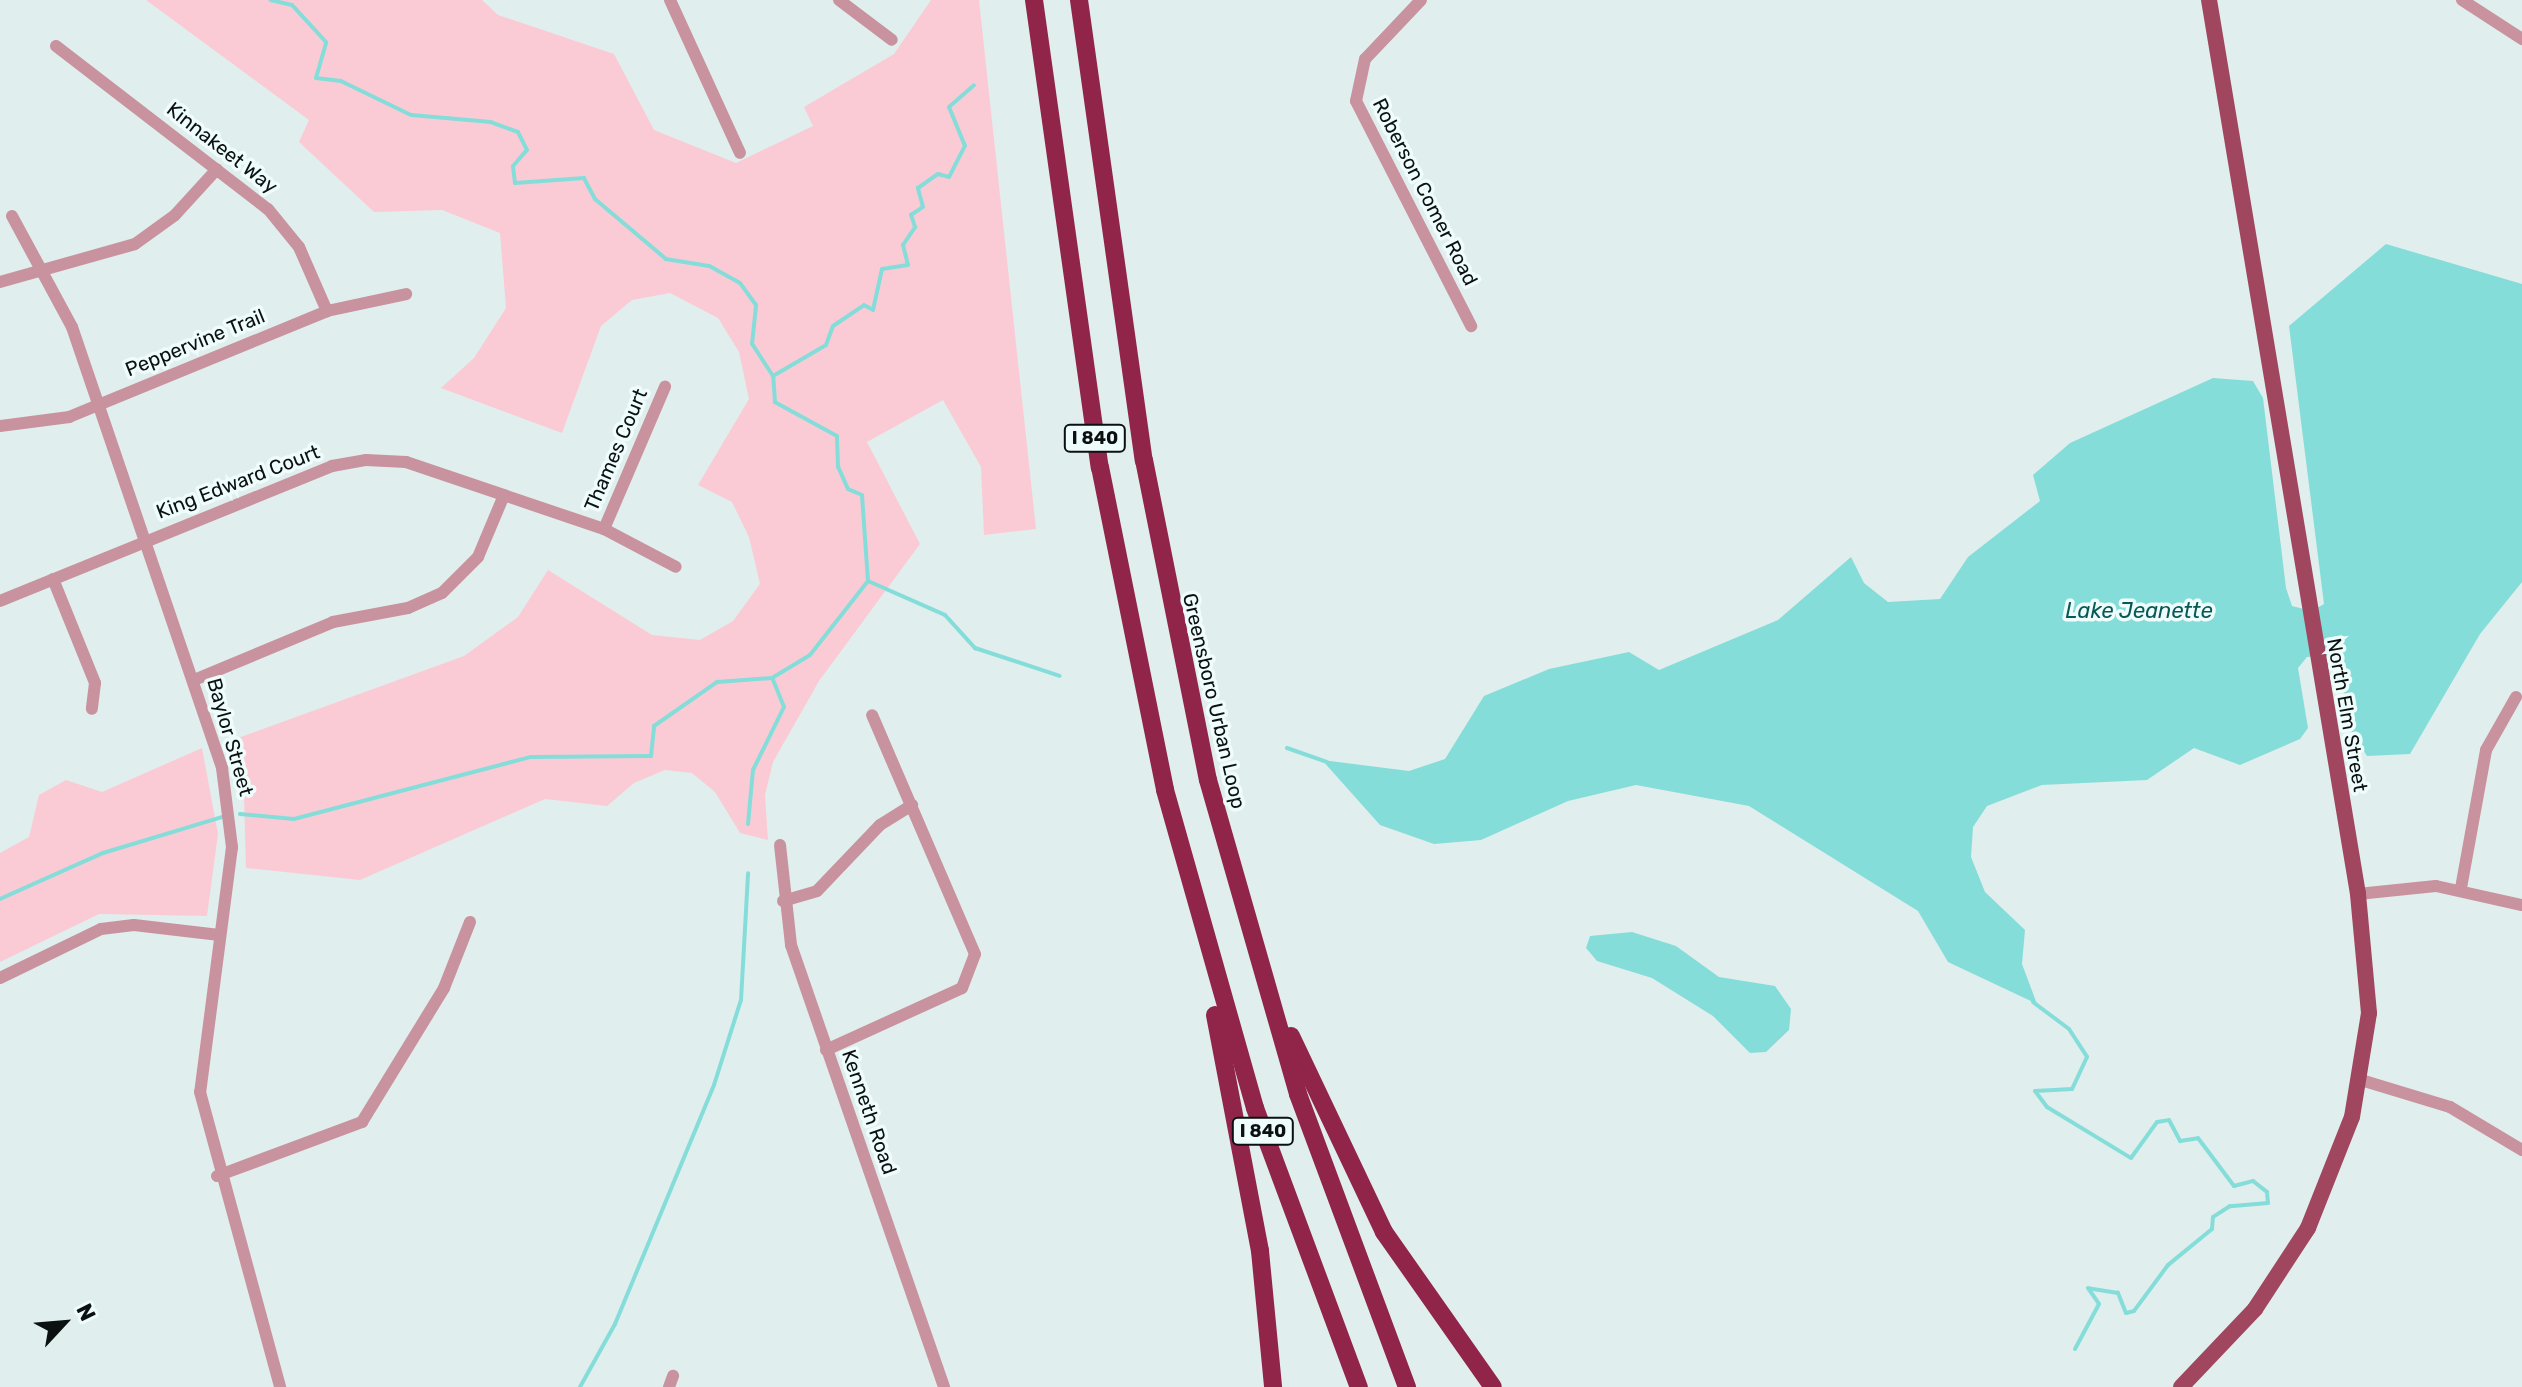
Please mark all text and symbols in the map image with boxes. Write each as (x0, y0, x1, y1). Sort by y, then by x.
street label: Roberson Comer Road (1367, 94, 1483, 290)
street label: Kinnakeet Way (162, 97, 282, 199)
street label: Peppervine Trail (122, 304, 268, 382)
street label: Thames Court (579, 385, 653, 515)
road number: I 840 (1063, 424, 1127, 452)
street label: King Edward Court (153, 440, 323, 524)
street label: Greensboro Urban Loop (1178, 591, 1250, 811)
water label: Lake Jeanette (2065, 598, 2213, 624)
street label: North Elm Street (2322, 636, 2372, 794)
street label: Baylor Street (202, 675, 258, 799)
street label: Kenneth Road (836, 1046, 902, 1178)
road number: I 840 (1231, 1117, 1295, 1145)
north arrow (24, 1283, 104, 1363)
text: N (70, 1299, 102, 1325)

